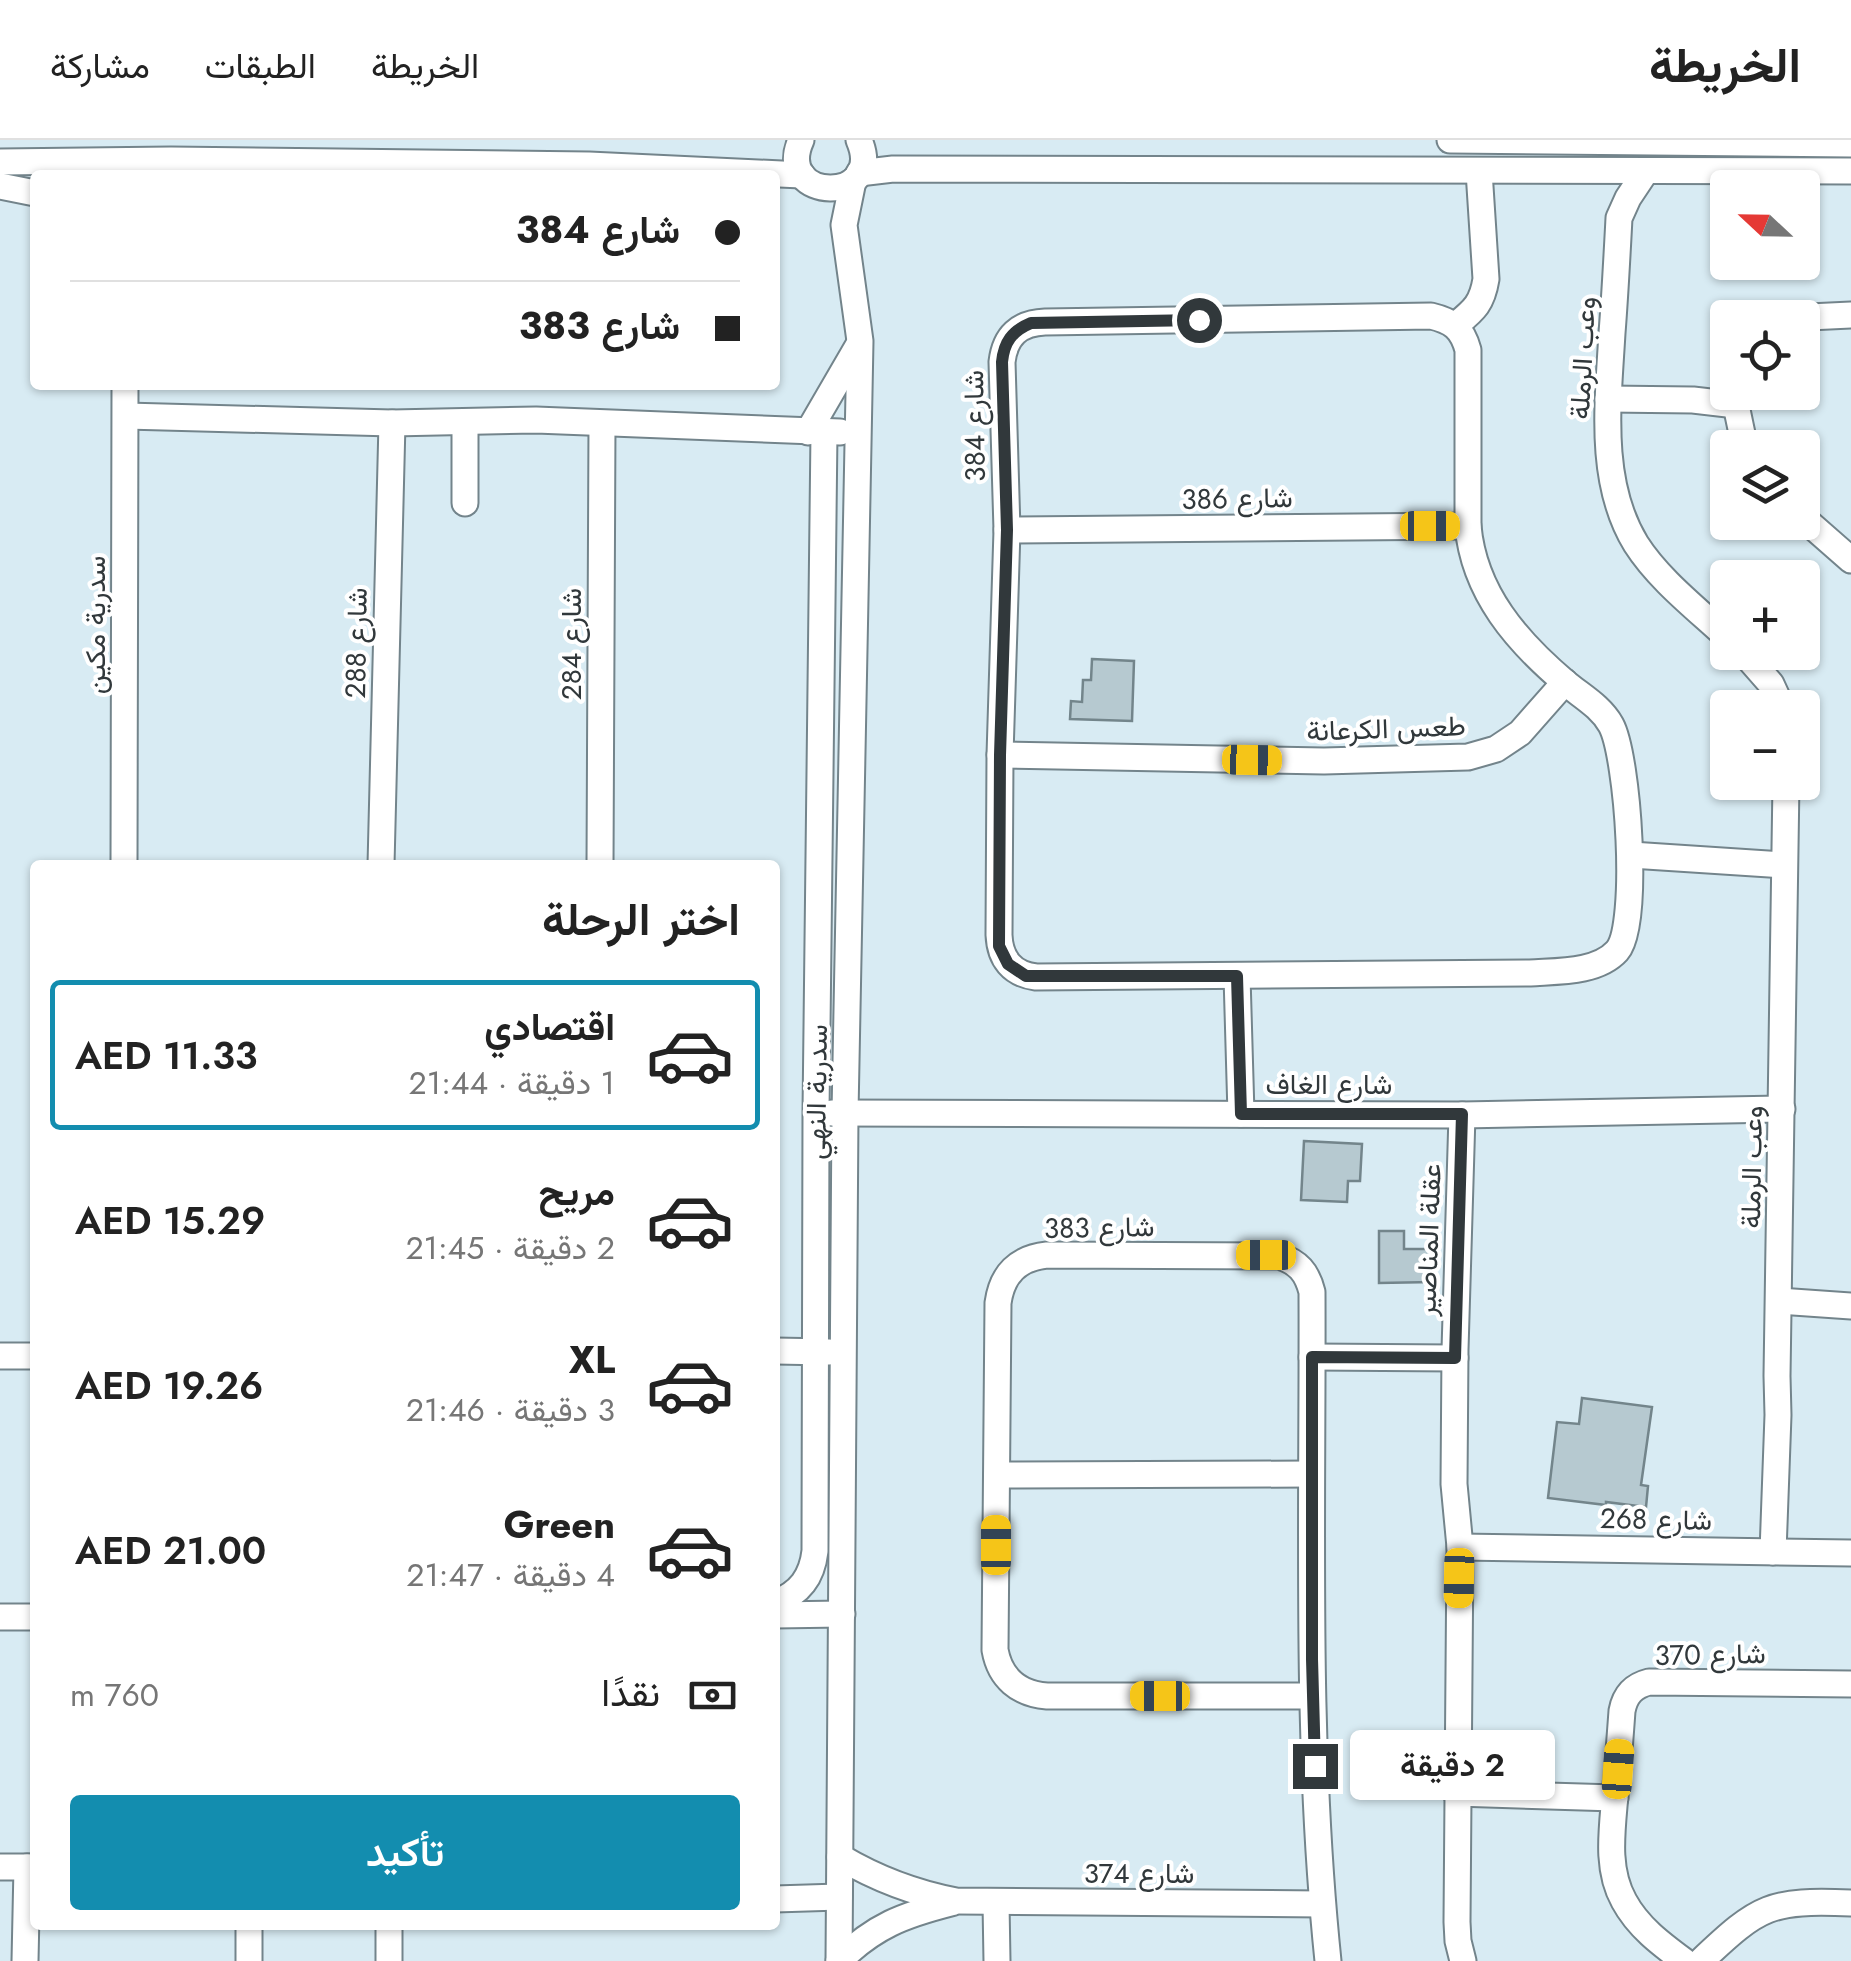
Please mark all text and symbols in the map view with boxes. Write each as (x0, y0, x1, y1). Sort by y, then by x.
text: الخريطة (1649, 31, 1801, 100)
text: مشاركة (50, 41, 150, 91)
text: الطبقات (205, 41, 316, 91)
text: الخريطة (371, 41, 479, 91)
north arrow (1710, 170, 1820, 280)
map controls (1710, 170, 1820, 800)
text: شارع 384 (516, 202, 680, 257)
street label: وعب الرملة (1559, 296, 1606, 421)
text: شارع 383 (519, 298, 680, 353)
route start (1177, 298, 1222, 343)
button: locate (1710, 300, 1820, 410)
street label: شارع 384 (953, 370, 996, 482)
button: layers (1710, 430, 1820, 540)
street label: شارع 386 (1181, 477, 1293, 520)
car (1400, 511, 1460, 541)
street label: سدرية مكين (75, 556, 116, 694)
button: + (1710, 560, 1820, 670)
street label: شارع 288 (335, 587, 378, 699)
street label: شارع 284 (551, 588, 592, 700)
button: − (1710, 690, 1820, 800)
street label: طعس الكرعانة (1306, 705, 1466, 752)
car (1222, 744, 1282, 776)
text: اختر الرحلة (542, 887, 740, 952)
text: اقتصادي (484, 999, 615, 1054)
icon: car (645, 1010, 735, 1100)
street label: سدرية النهي (795, 1024, 840, 1160)
text: AED 11.33 (75, 1028, 258, 1083)
text: 1 دقيقة · 21:44 (409, 1060, 615, 1106)
street label: شارع الغاف (1266, 1064, 1392, 1105)
street label: وعب الرملة (1730, 1105, 1773, 1229)
street label: عقلة المناصير (1405, 1163, 1452, 1318)
text: مريح (539, 1164, 615, 1219)
icon: car (645, 1175, 735, 1265)
text: AED 15.29 (75, 1193, 265, 1248)
street label: شارع 383 (1043, 1206, 1155, 1249)
text: 2 دقيقة · 21:45 (405, 1225, 615, 1271)
car (1236, 1240, 1296, 1270)
text: XL (569, 1332, 615, 1387)
icon: car (645, 1340, 735, 1430)
text: AED 19.26 (75, 1358, 263, 1413)
text: 3 دقيقة · 21:46 (406, 1387, 615, 1433)
text: Green (504, 1497, 615, 1552)
street label: شارع 268 (1600, 1498, 1712, 1541)
icon: car (645, 1505, 735, 1595)
car (981, 1515, 1011, 1575)
text: AED 21.00 (75, 1523, 266, 1578)
car (1443, 1548, 1475, 1608)
text: 4 دقيقة · 21:47 (406, 1552, 615, 1598)
street label: شارع 370 (1654, 1633, 1766, 1676)
text: نقدًا (601, 1665, 660, 1720)
icon: cash (685, 1668, 740, 1723)
text: 760 m (70, 1672, 159, 1718)
car (1130, 1681, 1190, 1711)
callout: 2 دقيقة (1350, 1731, 1555, 1801)
car (1601, 1738, 1635, 1800)
text: 2 دقيقة (1400, 1742, 1505, 1788)
route end (1293, 1744, 1338, 1789)
button: تأكيد (70, 1795, 740, 1910)
street label: شارع 374 (1084, 1853, 1194, 1894)

